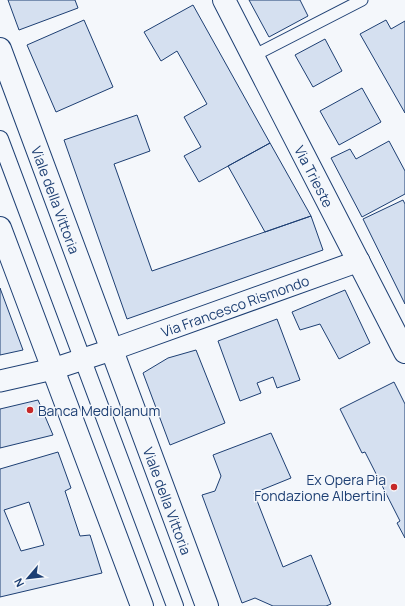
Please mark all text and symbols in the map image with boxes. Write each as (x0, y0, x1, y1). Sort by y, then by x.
street label: Via Trieste (291, 142, 338, 210)
street label: Viale della Vittoria (27, 143, 85, 256)
street label: Via Francesco Rismondo (158, 270, 312, 341)
place label: Banca Mediolanum (38, 401, 160, 420)
marker: Banca Mediolanum (25, 405, 35, 415)
street label: Viale della Vittoria (139, 444, 197, 557)
place label: Ex Opera Pia Fondazione Albertini (254, 470, 386, 505)
marker: Ex Opera Pia Fondazione Albertini (389, 482, 399, 492)
north arrow (8, 558, 48, 598)
text: N (10, 576, 27, 590)

